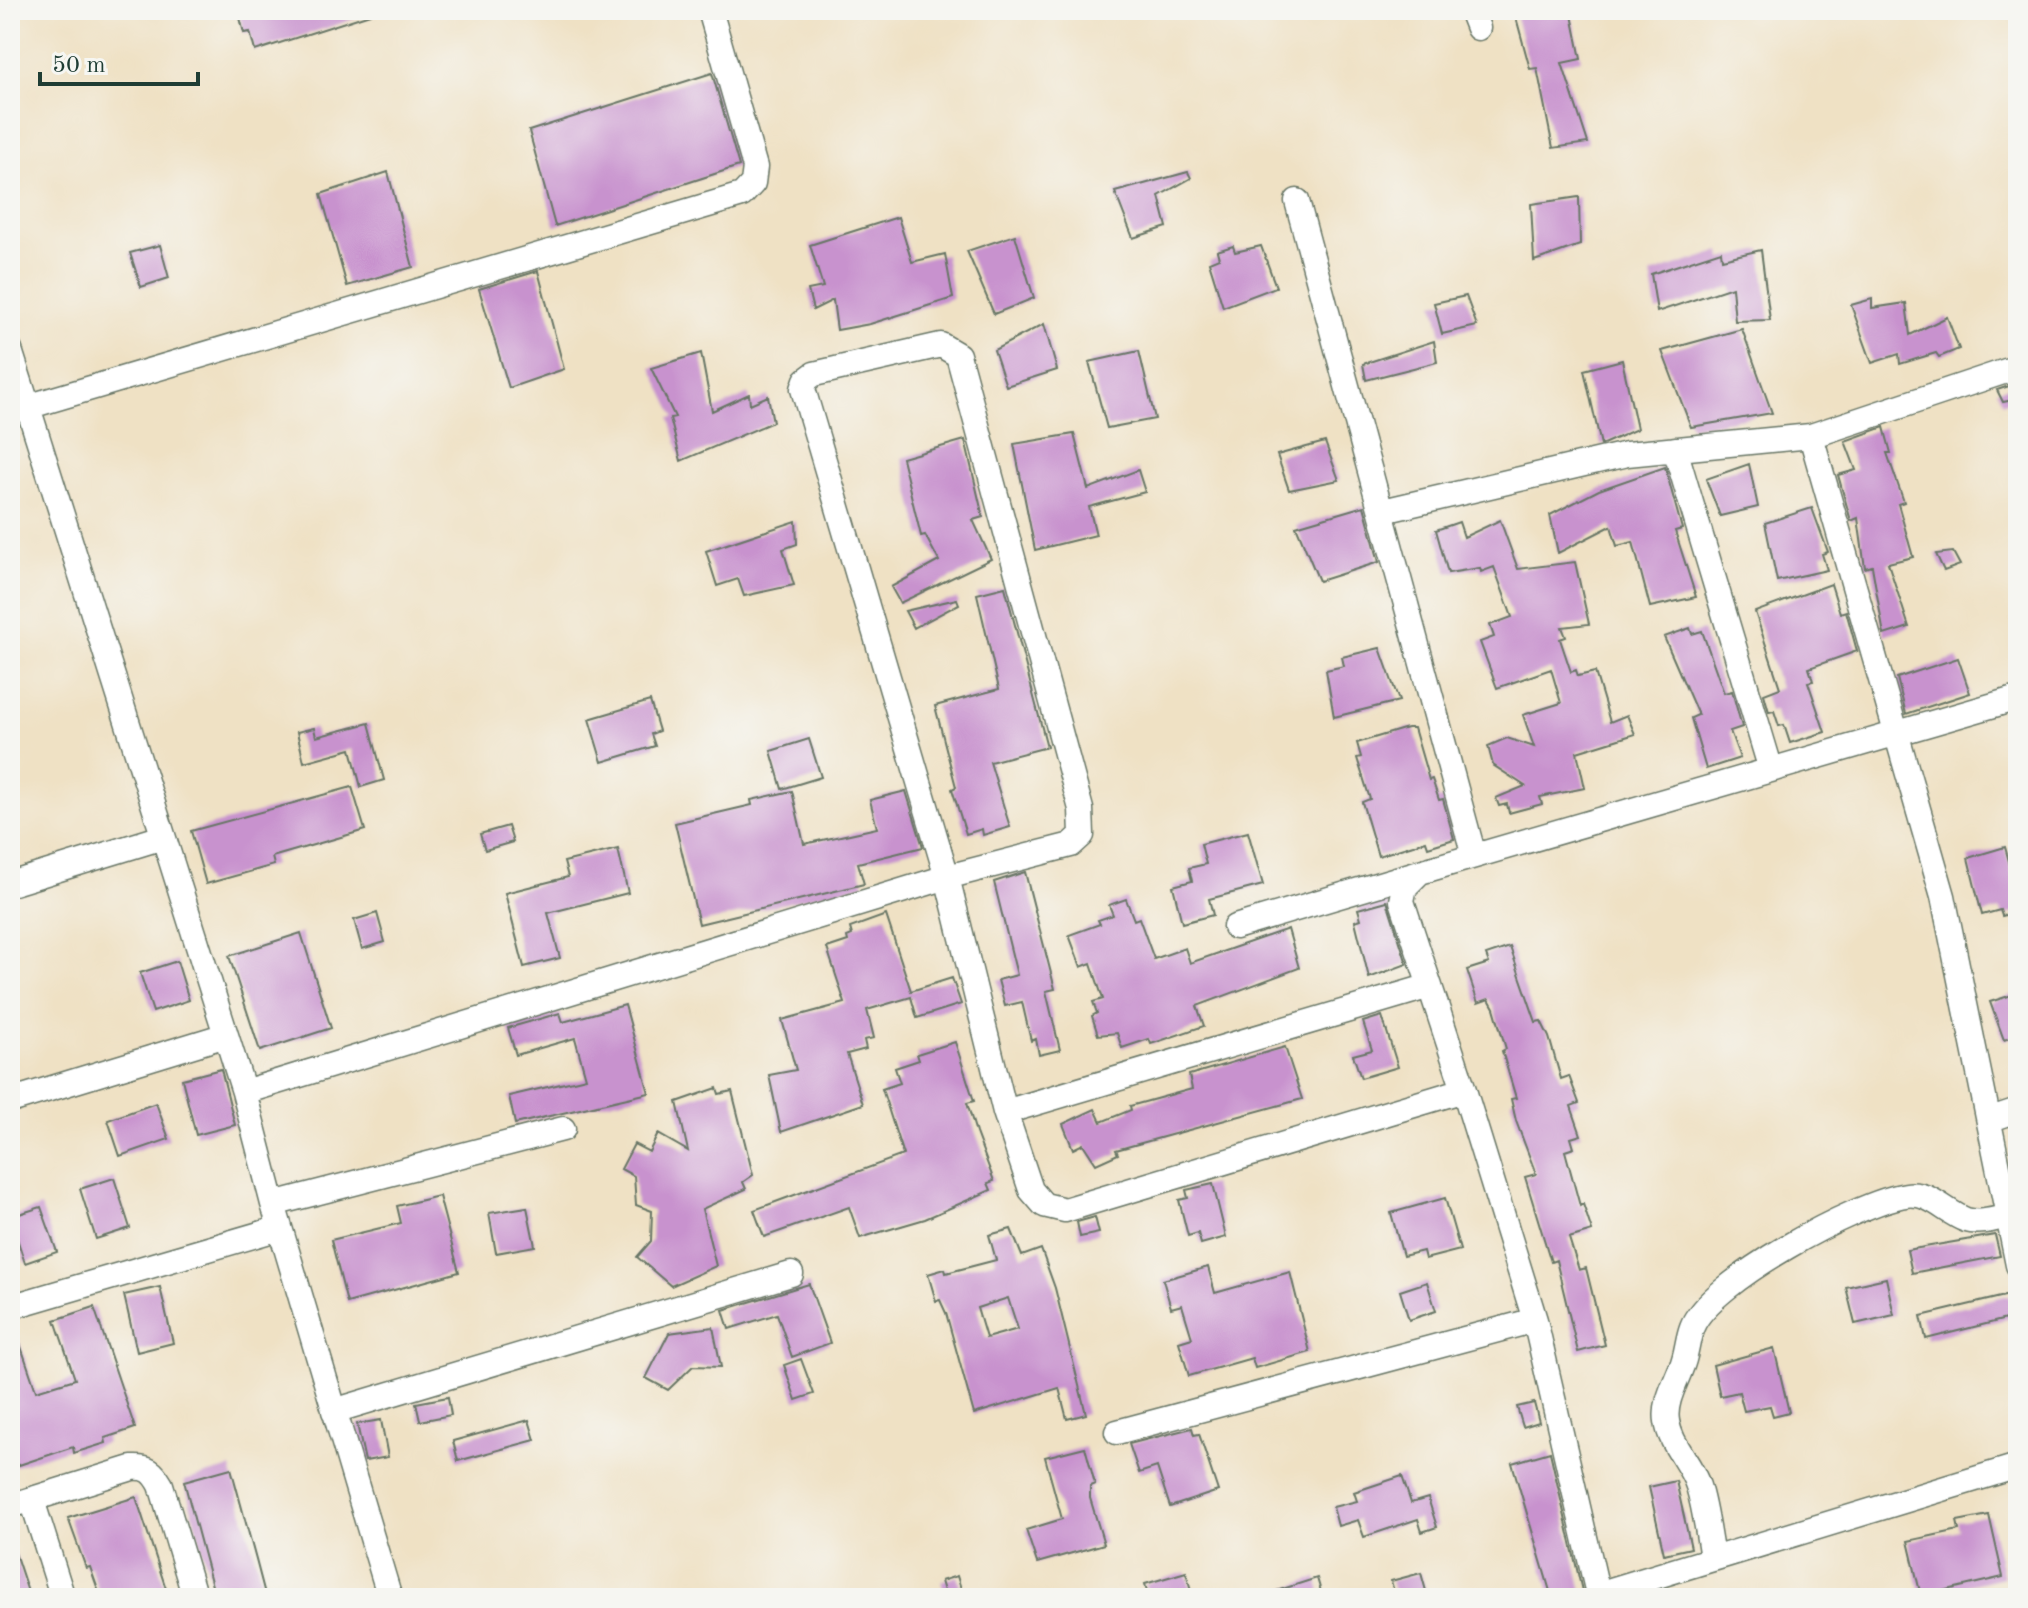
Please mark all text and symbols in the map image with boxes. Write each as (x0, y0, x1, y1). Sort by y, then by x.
scale bar (40, 36, 198, 86)
text: 50 m (52, 54, 106, 78)

